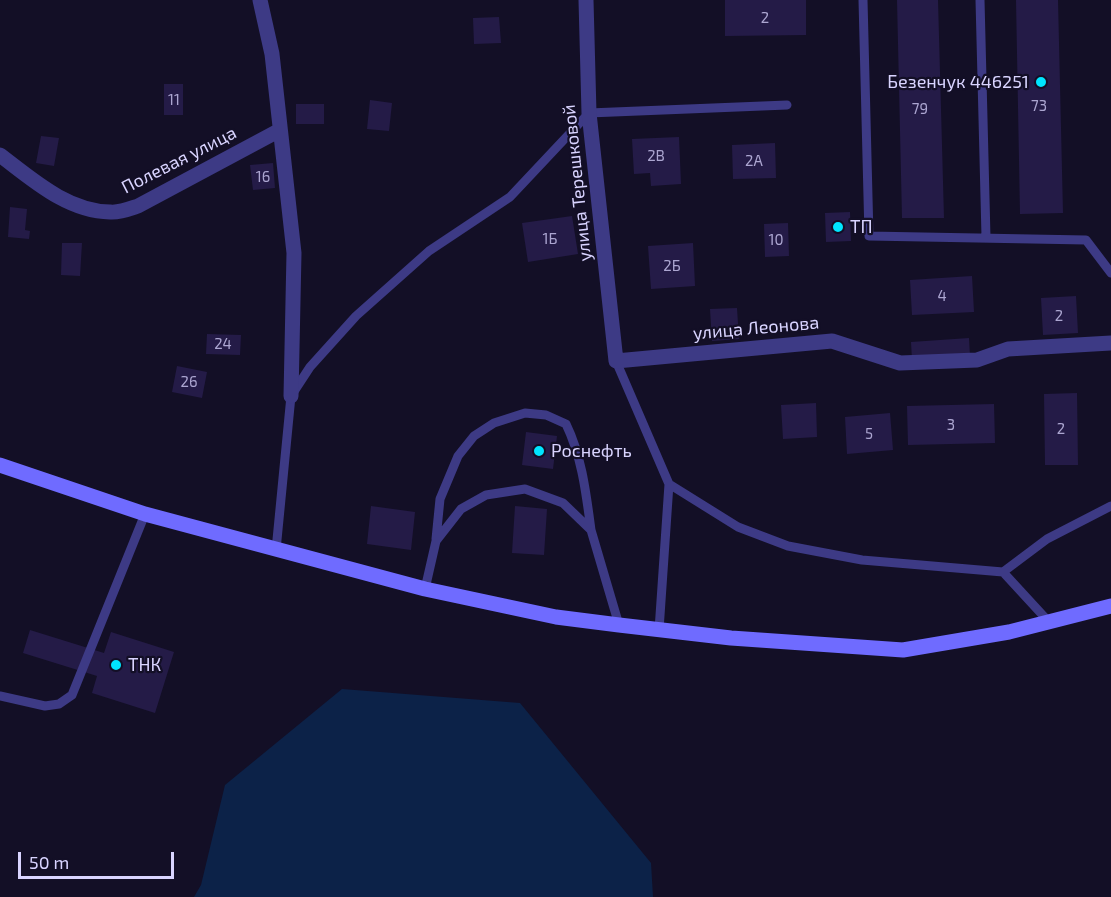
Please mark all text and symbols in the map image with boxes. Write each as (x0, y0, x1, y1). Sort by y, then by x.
house number: 2 (761, 9, 769, 27)
place label: Безенчук 446251 (887, 71, 1029, 93)
marker: Безенчук 446251 (1034, 75, 1048, 89)
house number: 11 (168, 91, 180, 109)
house number: 73 (1031, 97, 1047, 115)
house number: 79 (912, 100, 928, 118)
street label: улица Терешковой (558, 103, 596, 263)
street label: Полевая улица (118, 122, 240, 198)
house number: 2В (647, 147, 665, 165)
house number: 2А (745, 152, 763, 170)
house number: 16 (256, 168, 270, 186)
place label: ТП (850, 216, 872, 238)
marker: ТП (831, 220, 845, 234)
house number: 1Б (543, 230, 557, 248)
house number: 10 (768, 231, 784, 249)
house number: 2Б (663, 257, 681, 275)
house number: 4 (937, 287, 947, 305)
house number: 2 (1055, 307, 1063, 325)
street label: улица Леонова (692, 312, 820, 344)
house number: 24 (214, 335, 232, 353)
house number: 26 (180, 373, 198, 391)
house number: 3 (947, 416, 955, 434)
house number: 2 (1057, 420, 1065, 438)
house number: 5 (865, 425, 873, 443)
place label: Роснефть (551, 440, 632, 462)
marker: Роснефть (532, 444, 546, 458)
place label: ТНК (128, 654, 161, 676)
marker: ТНК (109, 658, 123, 672)
scale bar (21, 840, 177, 878)
text: 50 m (29, 851, 69, 873)

